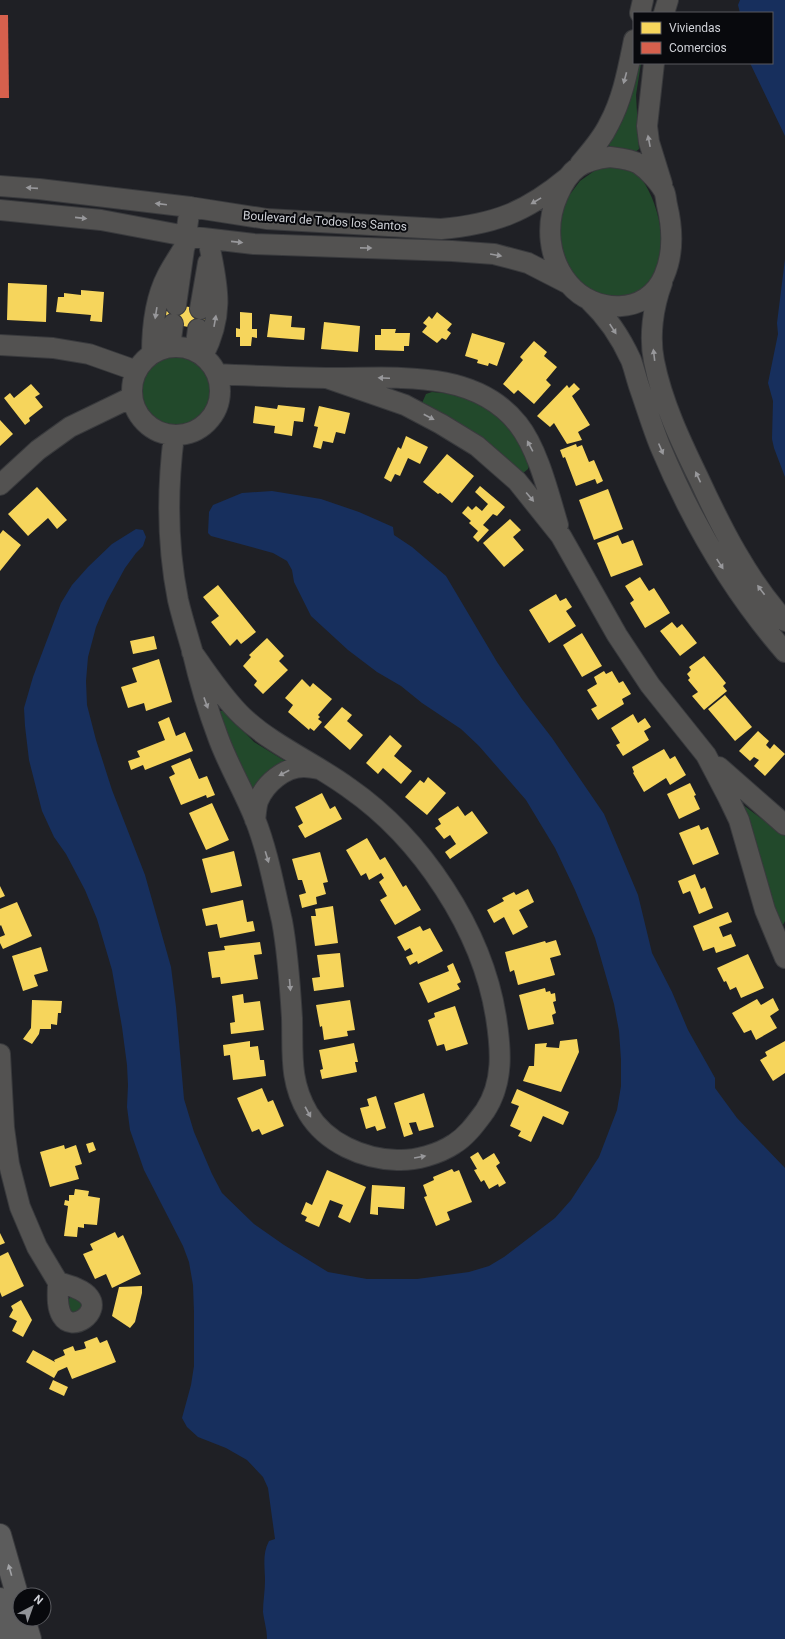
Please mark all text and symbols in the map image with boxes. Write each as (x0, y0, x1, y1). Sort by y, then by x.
legend (633, 12, 773, 64)
text: Viviendas (669, 21, 721, 35)
text: Comercios (669, 41, 727, 55)
one-way arrow (622, 72, 628, 85)
one-way arrow (646, 134, 652, 147)
one-way arrow (26, 185, 38, 192)
one-way arrow (531, 197, 541, 205)
one-way arrow (155, 201, 167, 207)
street label: Boulevard de Todos los Santos (243, 208, 407, 234)
one-way arrow (75, 214, 87, 221)
one-way arrow (231, 239, 243, 245)
one-way arrow (360, 245, 373, 251)
one-way arrow (490, 252, 502, 258)
one-way arrow (153, 307, 159, 319)
one-way arrow (213, 314, 219, 327)
one-way arrow (609, 324, 617, 334)
one-way arrow (650, 349, 657, 361)
one-way arrow (378, 374, 390, 381)
one-way arrow (423, 414, 434, 420)
one-way arrow (527, 440, 534, 452)
one-way arrow (659, 443, 665, 455)
one-way arrow (695, 471, 701, 483)
one-way arrow (526, 491, 535, 502)
one-way arrow (717, 559, 724, 570)
one-way arrow (757, 585, 765, 596)
one-way arrow (203, 698, 209, 710)
one-way arrow (278, 770, 290, 777)
one-way arrow (264, 851, 270, 863)
one-way arrow (287, 979, 293, 991)
one-way arrow (305, 1106, 311, 1117)
one-way arrow (414, 1154, 427, 1160)
one-way arrow (7, 1564, 13, 1576)
north arrow (12, 1587, 52, 1627)
text: N (31, 1592, 46, 1607)

